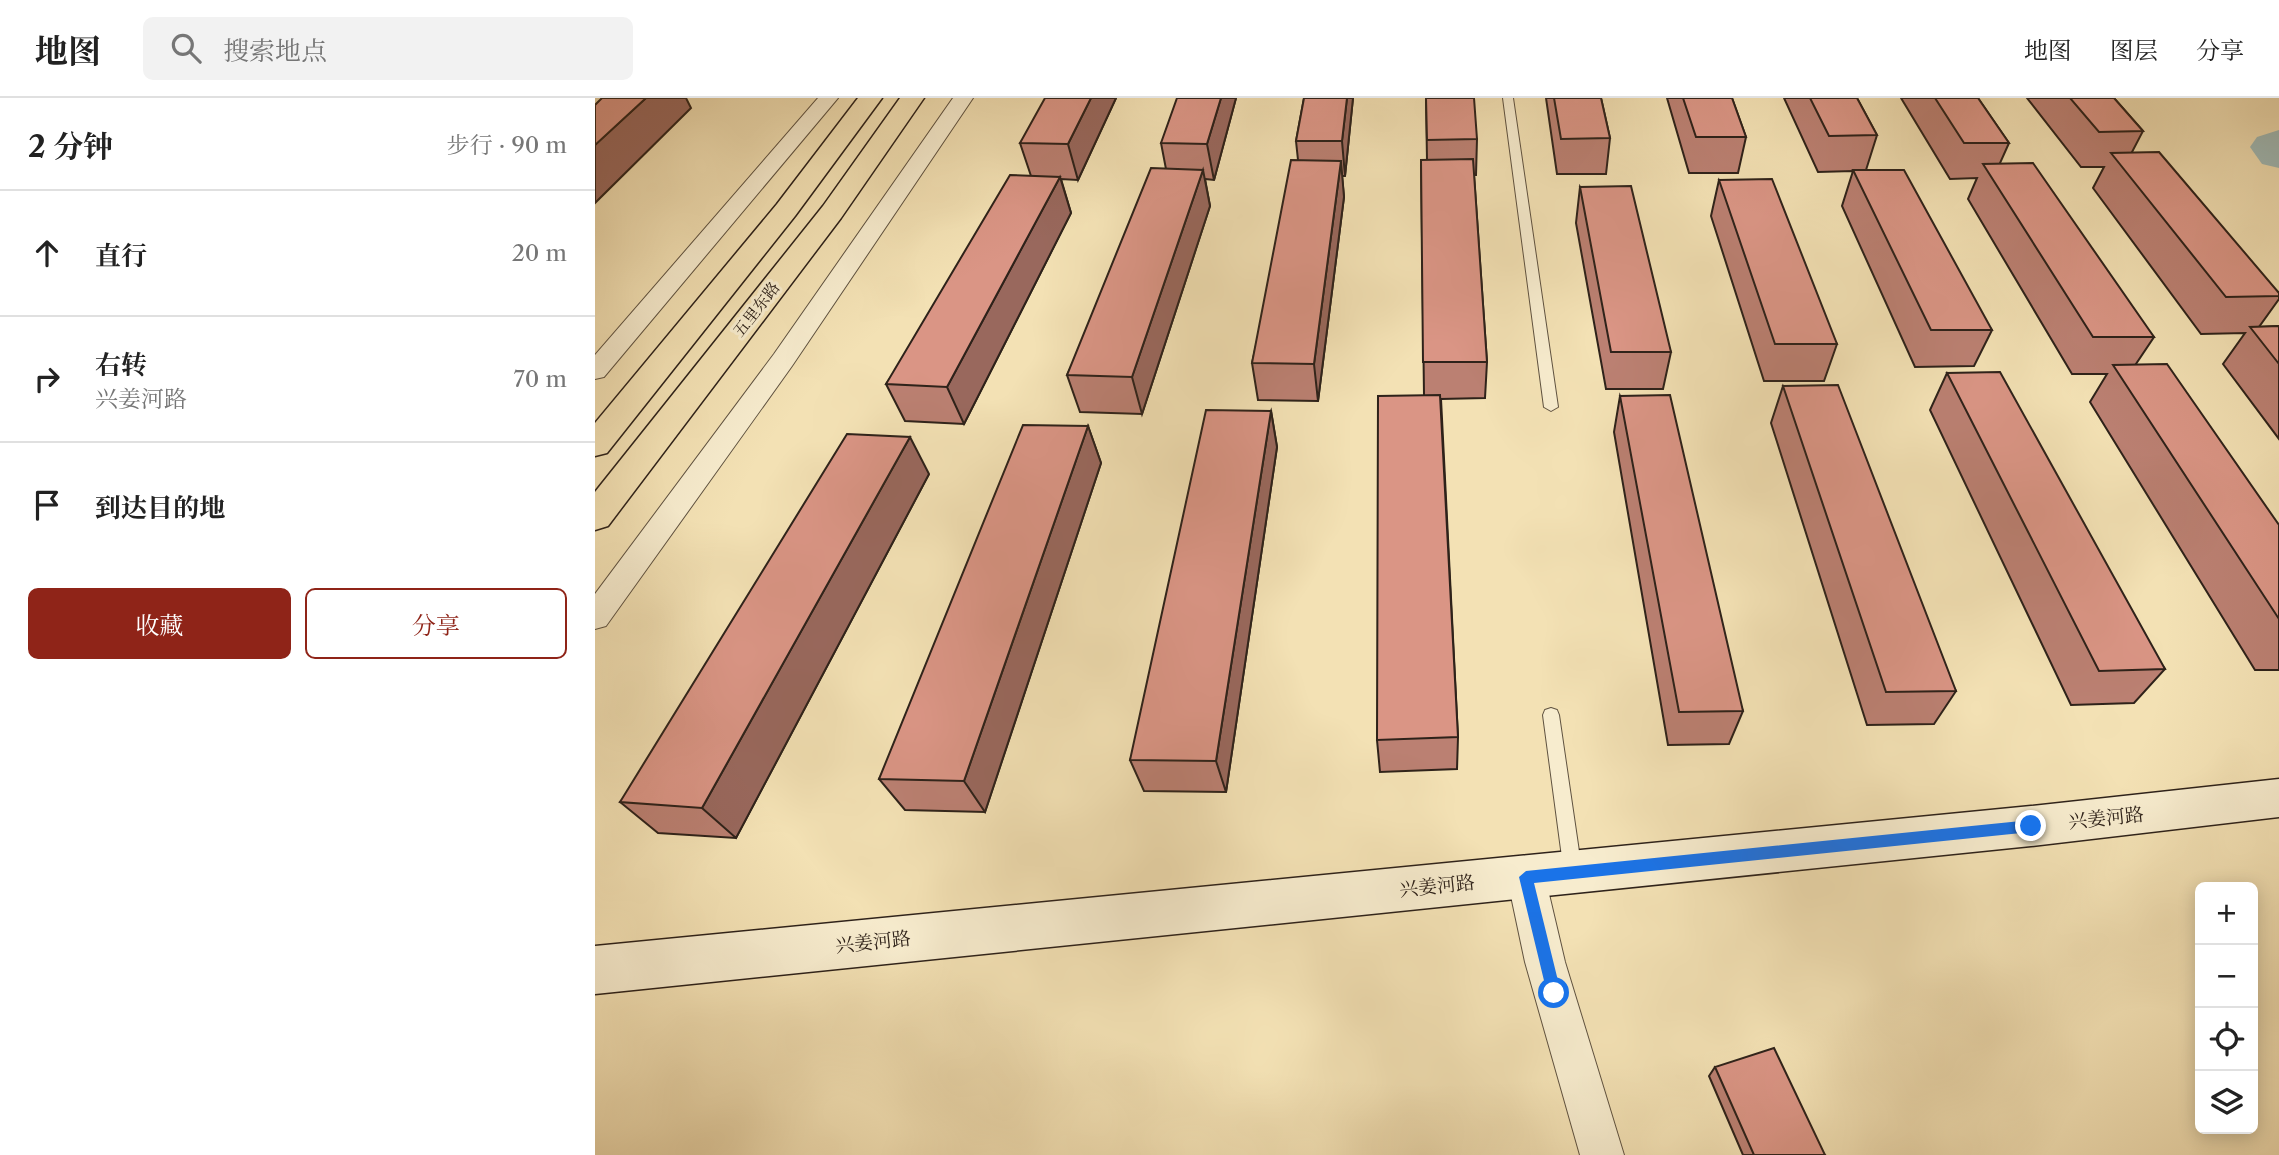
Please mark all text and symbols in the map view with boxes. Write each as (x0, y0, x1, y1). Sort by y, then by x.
search box (143, 17, 633, 80)
icon: search (167, 29, 205, 67)
text: 地图 (35, 31, 101, 72)
text: 搜索地点 (223, 35, 327, 67)
text: 地图 (2024, 36, 2072, 65)
text: 图层 (2110, 36, 2158, 65)
text: 分享 (2196, 36, 2244, 65)
text: 2 分钟 (28, 128, 113, 165)
text: 步行 · 90 m (447, 131, 567, 159)
icon: ahead (28, 234, 66, 272)
text: 20 m (512, 239, 567, 267)
text: 直行 (95, 240, 147, 272)
street label: 五里东路 (728, 278, 784, 340)
text: 右转 (95, 349, 147, 381)
icon: right (28, 360, 66, 398)
text: 70 m (514, 365, 567, 393)
text: 兴姜河路 (95, 385, 187, 413)
icon: arrive (28, 486, 66, 524)
text: 到达目的地 (95, 492, 225, 524)
button: 收藏 (28, 588, 291, 659)
button: 分享 (305, 588, 567, 659)
street label: 兴姜河路 (2067, 803, 2145, 833)
route end (2015, 810, 2046, 841)
street label: 兴姜河路 (1398, 871, 1476, 901)
map controls (2195, 882, 2258, 1134)
button: + (2195, 882, 2258, 945)
street label: 兴姜河路 (834, 927, 912, 957)
button: − (2195, 945, 2258, 1008)
route start (1538, 977, 1569, 1008)
button: locate (2195, 1008, 2258, 1071)
button: layers (2195, 1071, 2258, 1134)

